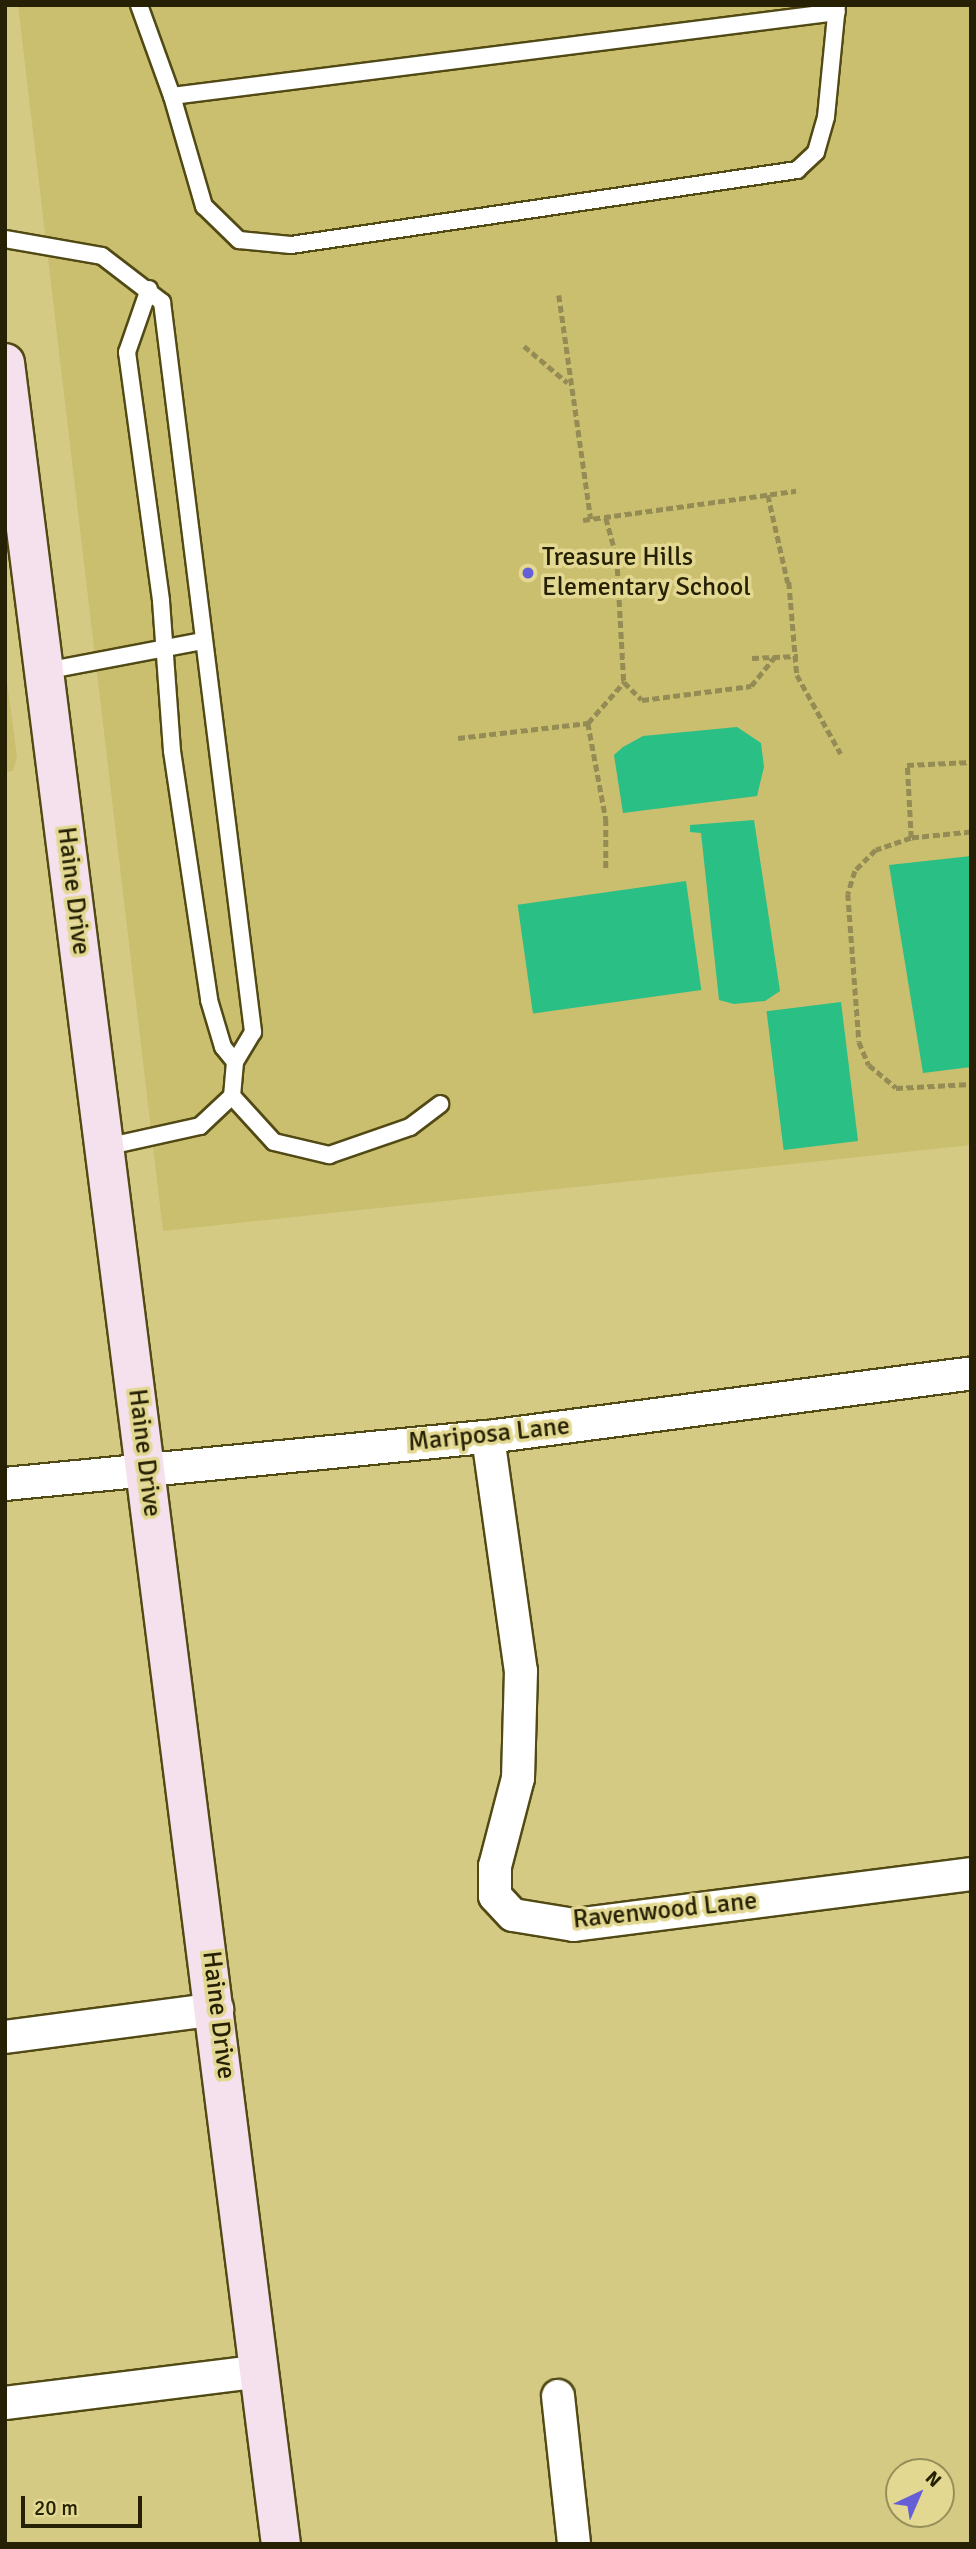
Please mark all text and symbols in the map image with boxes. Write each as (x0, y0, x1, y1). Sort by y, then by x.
place label: Treasure Hills Elementary School (542, 542, 751, 604)
marker: Treasure Hills Elementary School (520, 565, 536, 581)
street label: Haine Drive (50, 825, 96, 957)
street label: Haine Drive (121, 1387, 167, 1519)
street label: Mariposa Lane (407, 1411, 571, 1459)
street label: Ravenwood Lane (571, 1886, 759, 1936)
street label: Haine Drive (195, 1949, 241, 2081)
north arrow (885, 2458, 955, 2528)
text: N (920, 2466, 946, 2493)
scale bar (24, 2482, 145, 2526)
text: 20 m (34, 2495, 78, 2521)

